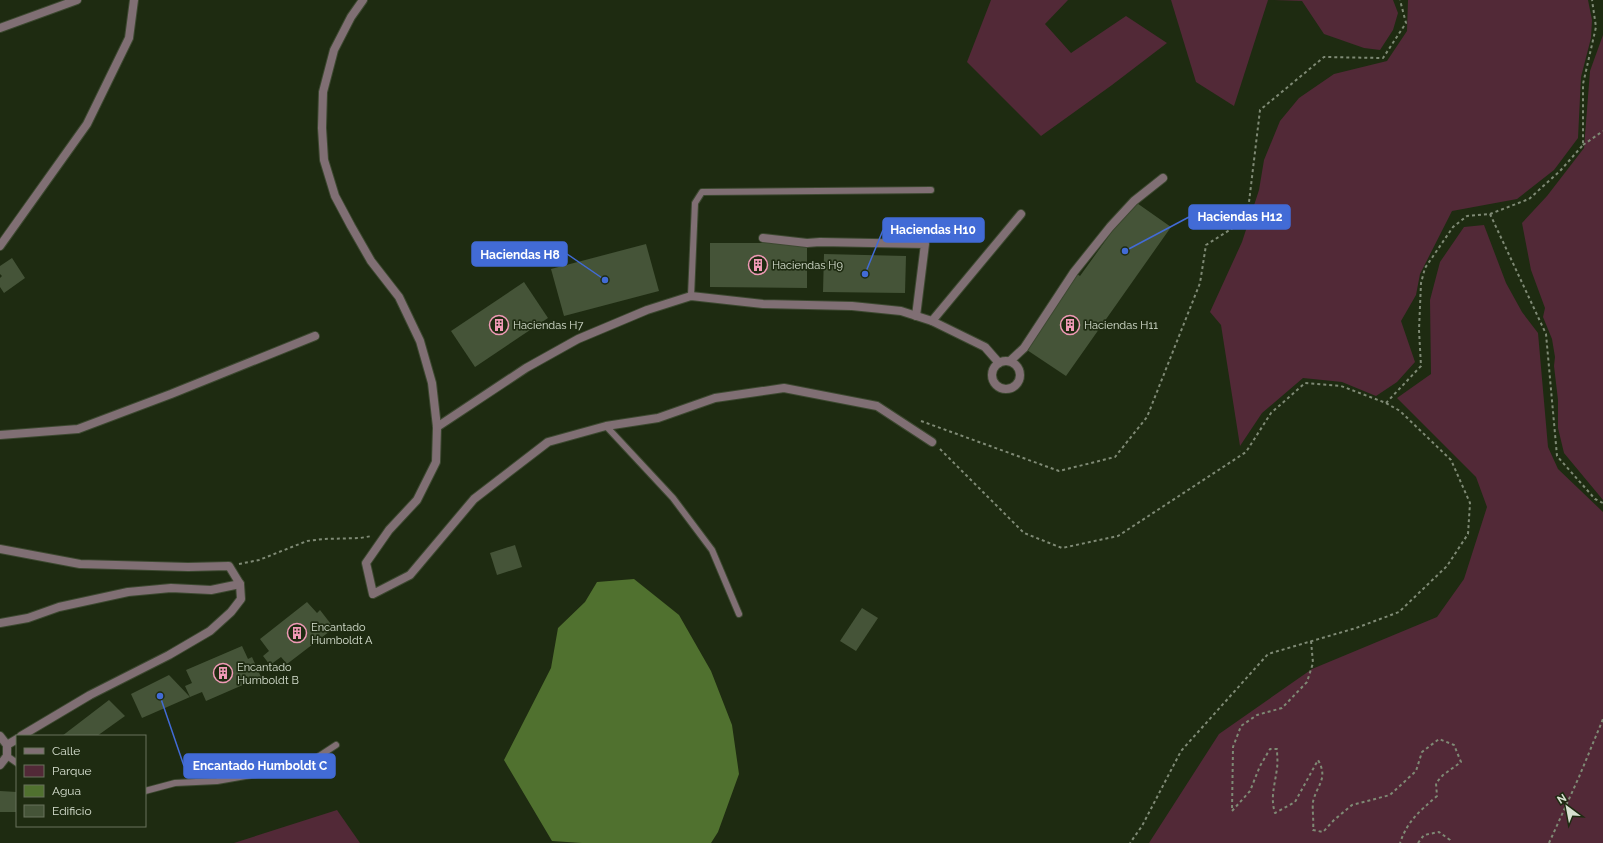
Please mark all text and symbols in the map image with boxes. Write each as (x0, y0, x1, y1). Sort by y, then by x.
callout: Haciendas H12 (1189, 205, 1290, 229)
text: Haciendas H12 (1197, 210, 1283, 224)
callout: Haciendas H10 (883, 218, 984, 242)
text: Haciendas H10 (890, 223, 976, 237)
callout: Haciendas H8 (472, 242, 567, 266)
text: Haciendas H8 (480, 248, 560, 262)
building icon: Haciendas H9 (747, 254, 769, 276)
place label: Haciendas H9 (772, 259, 843, 272)
building icon: Haciendas H7 (488, 314, 510, 336)
building icon: Haciendas H11 (1059, 314, 1081, 336)
place label: Haciendas H7 (513, 319, 583, 332)
place label: Haciendas H11 (1084, 319, 1158, 332)
place label: Encantado Humboldt A (311, 621, 373, 647)
building icon: Encantado Humboldt A (286, 622, 308, 644)
place label: Encantado Humboldt B (237, 661, 299, 687)
building icon: Encantado Humboldt B (212, 662, 234, 684)
legend (16, 735, 146, 827)
text: Calle (52, 744, 80, 758)
callout: Encantado Humboldt C (184, 754, 335, 778)
text: Encantado Humboldt C (193, 759, 327, 773)
text: Parque (52, 764, 92, 778)
text: Agua (52, 784, 81, 798)
north arrow (1547, 787, 1587, 827)
text: N (1555, 791, 1569, 807)
text: Edificio (52, 804, 92, 818)

